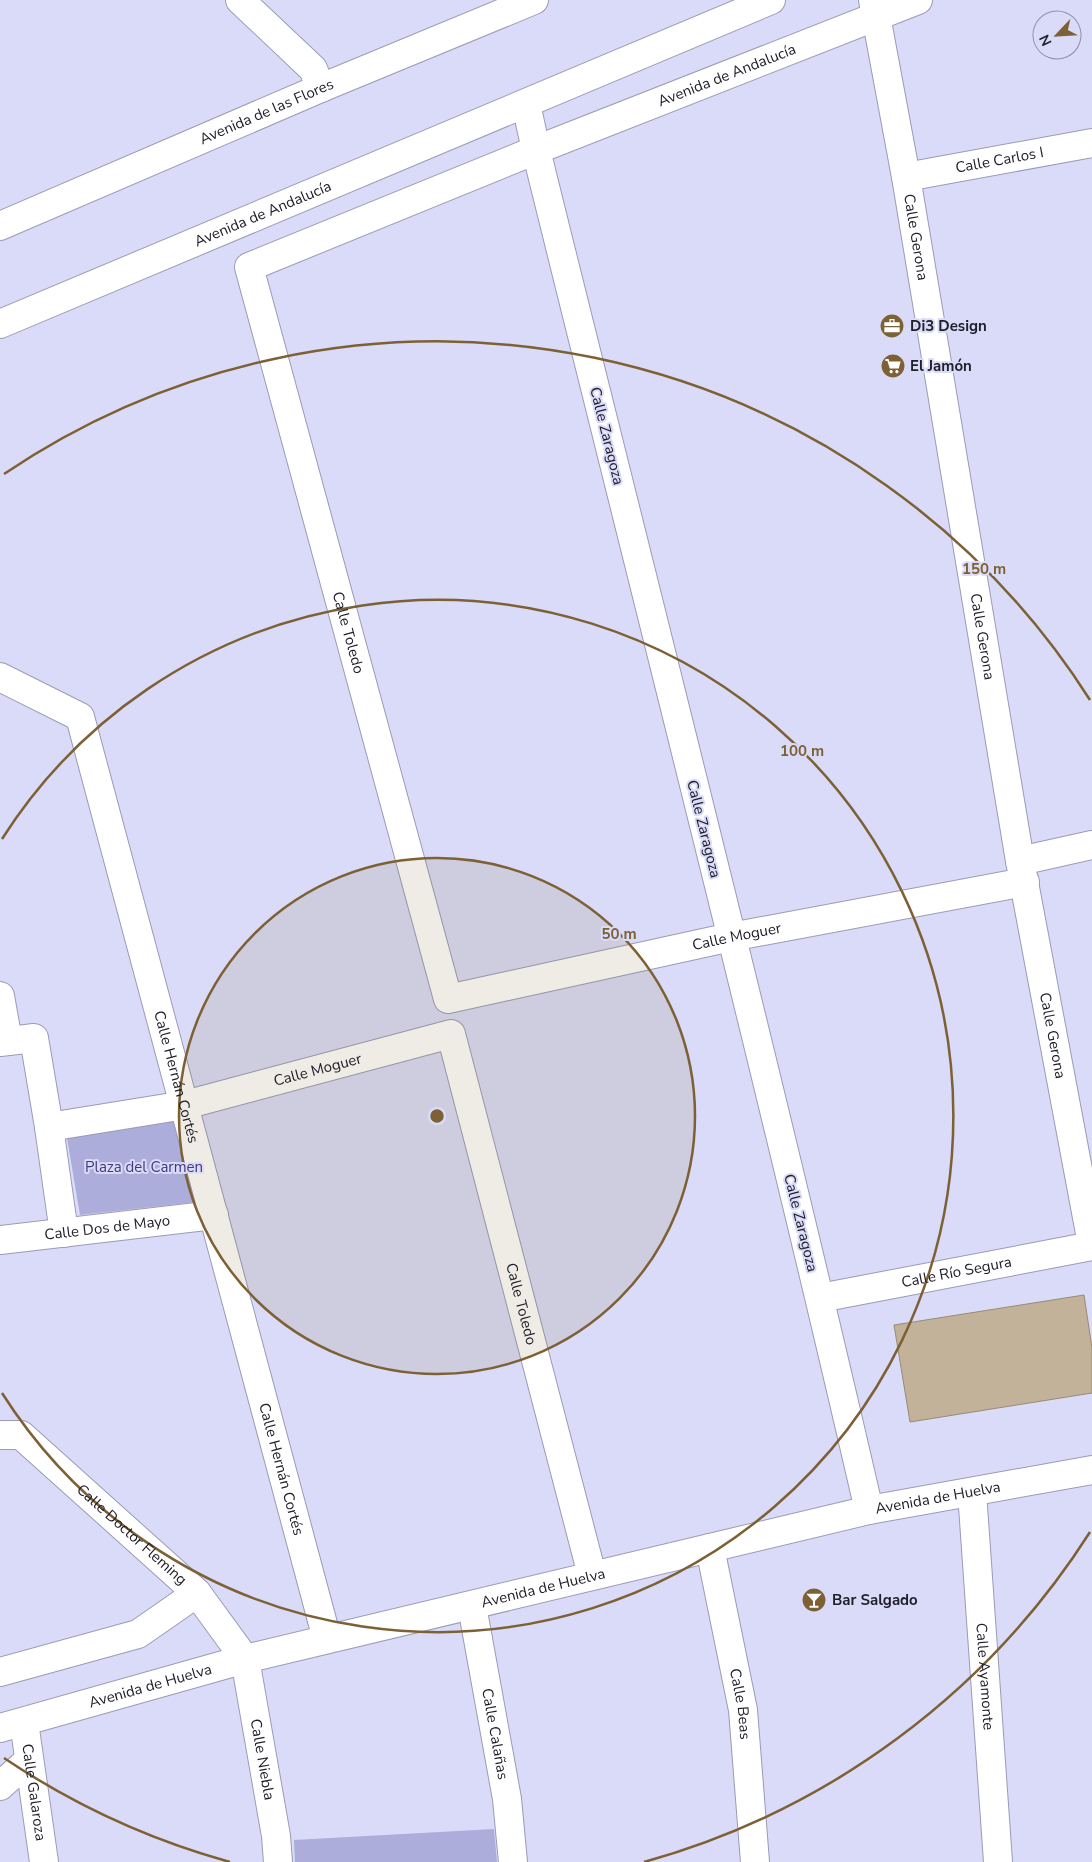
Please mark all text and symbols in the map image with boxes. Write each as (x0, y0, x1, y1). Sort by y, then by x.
north arrow (1032, 10, 1082, 60)
text: N (1035, 32, 1056, 49)
street label: Avenida de Andalucía (655, 39, 799, 111)
street label: Avenida de las Flores (196, 74, 337, 149)
street label: Calle Carlos I (954, 142, 1045, 178)
street label: Avenida de Andalucía (191, 176, 334, 251)
street label: Calle Gerona (899, 192, 933, 282)
office icon: Di3 Design (879, 313, 905, 339)
place label: Di3 Design (910, 316, 987, 336)
supermarket icon: El Jamón (880, 353, 906, 379)
place label: El Jamón (910, 356, 972, 376)
street label: Calle Zaragoza (585, 385, 629, 487)
text: 150 m (962, 559, 1006, 579)
street label: Calle Toledo (328, 589, 369, 676)
street label: Calle Gerona (966, 592, 1000, 681)
text: 100 m (780, 741, 824, 761)
street label: Calle Zaragoza (682, 778, 726, 880)
street label: Calle Moguer (690, 918, 783, 955)
text: 50 m (601, 924, 637, 944)
street label: Calle Gerona (1035, 991, 1071, 1080)
street label: Calle Hernán Cortés (149, 1008, 204, 1145)
street label: Calle Moguer (271, 1048, 364, 1091)
centre of rings (428, 1107, 446, 1125)
park label: Plaza del Carmen (85, 1157, 203, 1177)
street label: Calle Zaragoza (779, 1172, 823, 1274)
street label: Calle Dos de Mayo (43, 1210, 171, 1245)
street label: Calle Río Segura (900, 1252, 1013, 1292)
street label: Calle Toledo (501, 1261, 542, 1347)
street label: Calle Hernán Cortés (254, 1401, 309, 1537)
street label: Avenida de Huelva (874, 1477, 1002, 1519)
street label: Calle Doctor Fleming (72, 1480, 191, 1589)
street label: Avenida de Huelva (479, 1563, 607, 1612)
bar icon: Bar Salgado (801, 1587, 827, 1613)
place label: Bar Salgado (832, 1590, 918, 1610)
street label: Calle Ayamonte (971, 1622, 999, 1731)
street label: Avenida de Huelva (86, 1659, 214, 1713)
street label: Calle Beas (725, 1667, 755, 1740)
street label: Calle Calañas (477, 1687, 513, 1781)
street label: Calle Niebla (246, 1717, 280, 1802)
street label: Calle Galaroza (17, 1742, 51, 1842)

